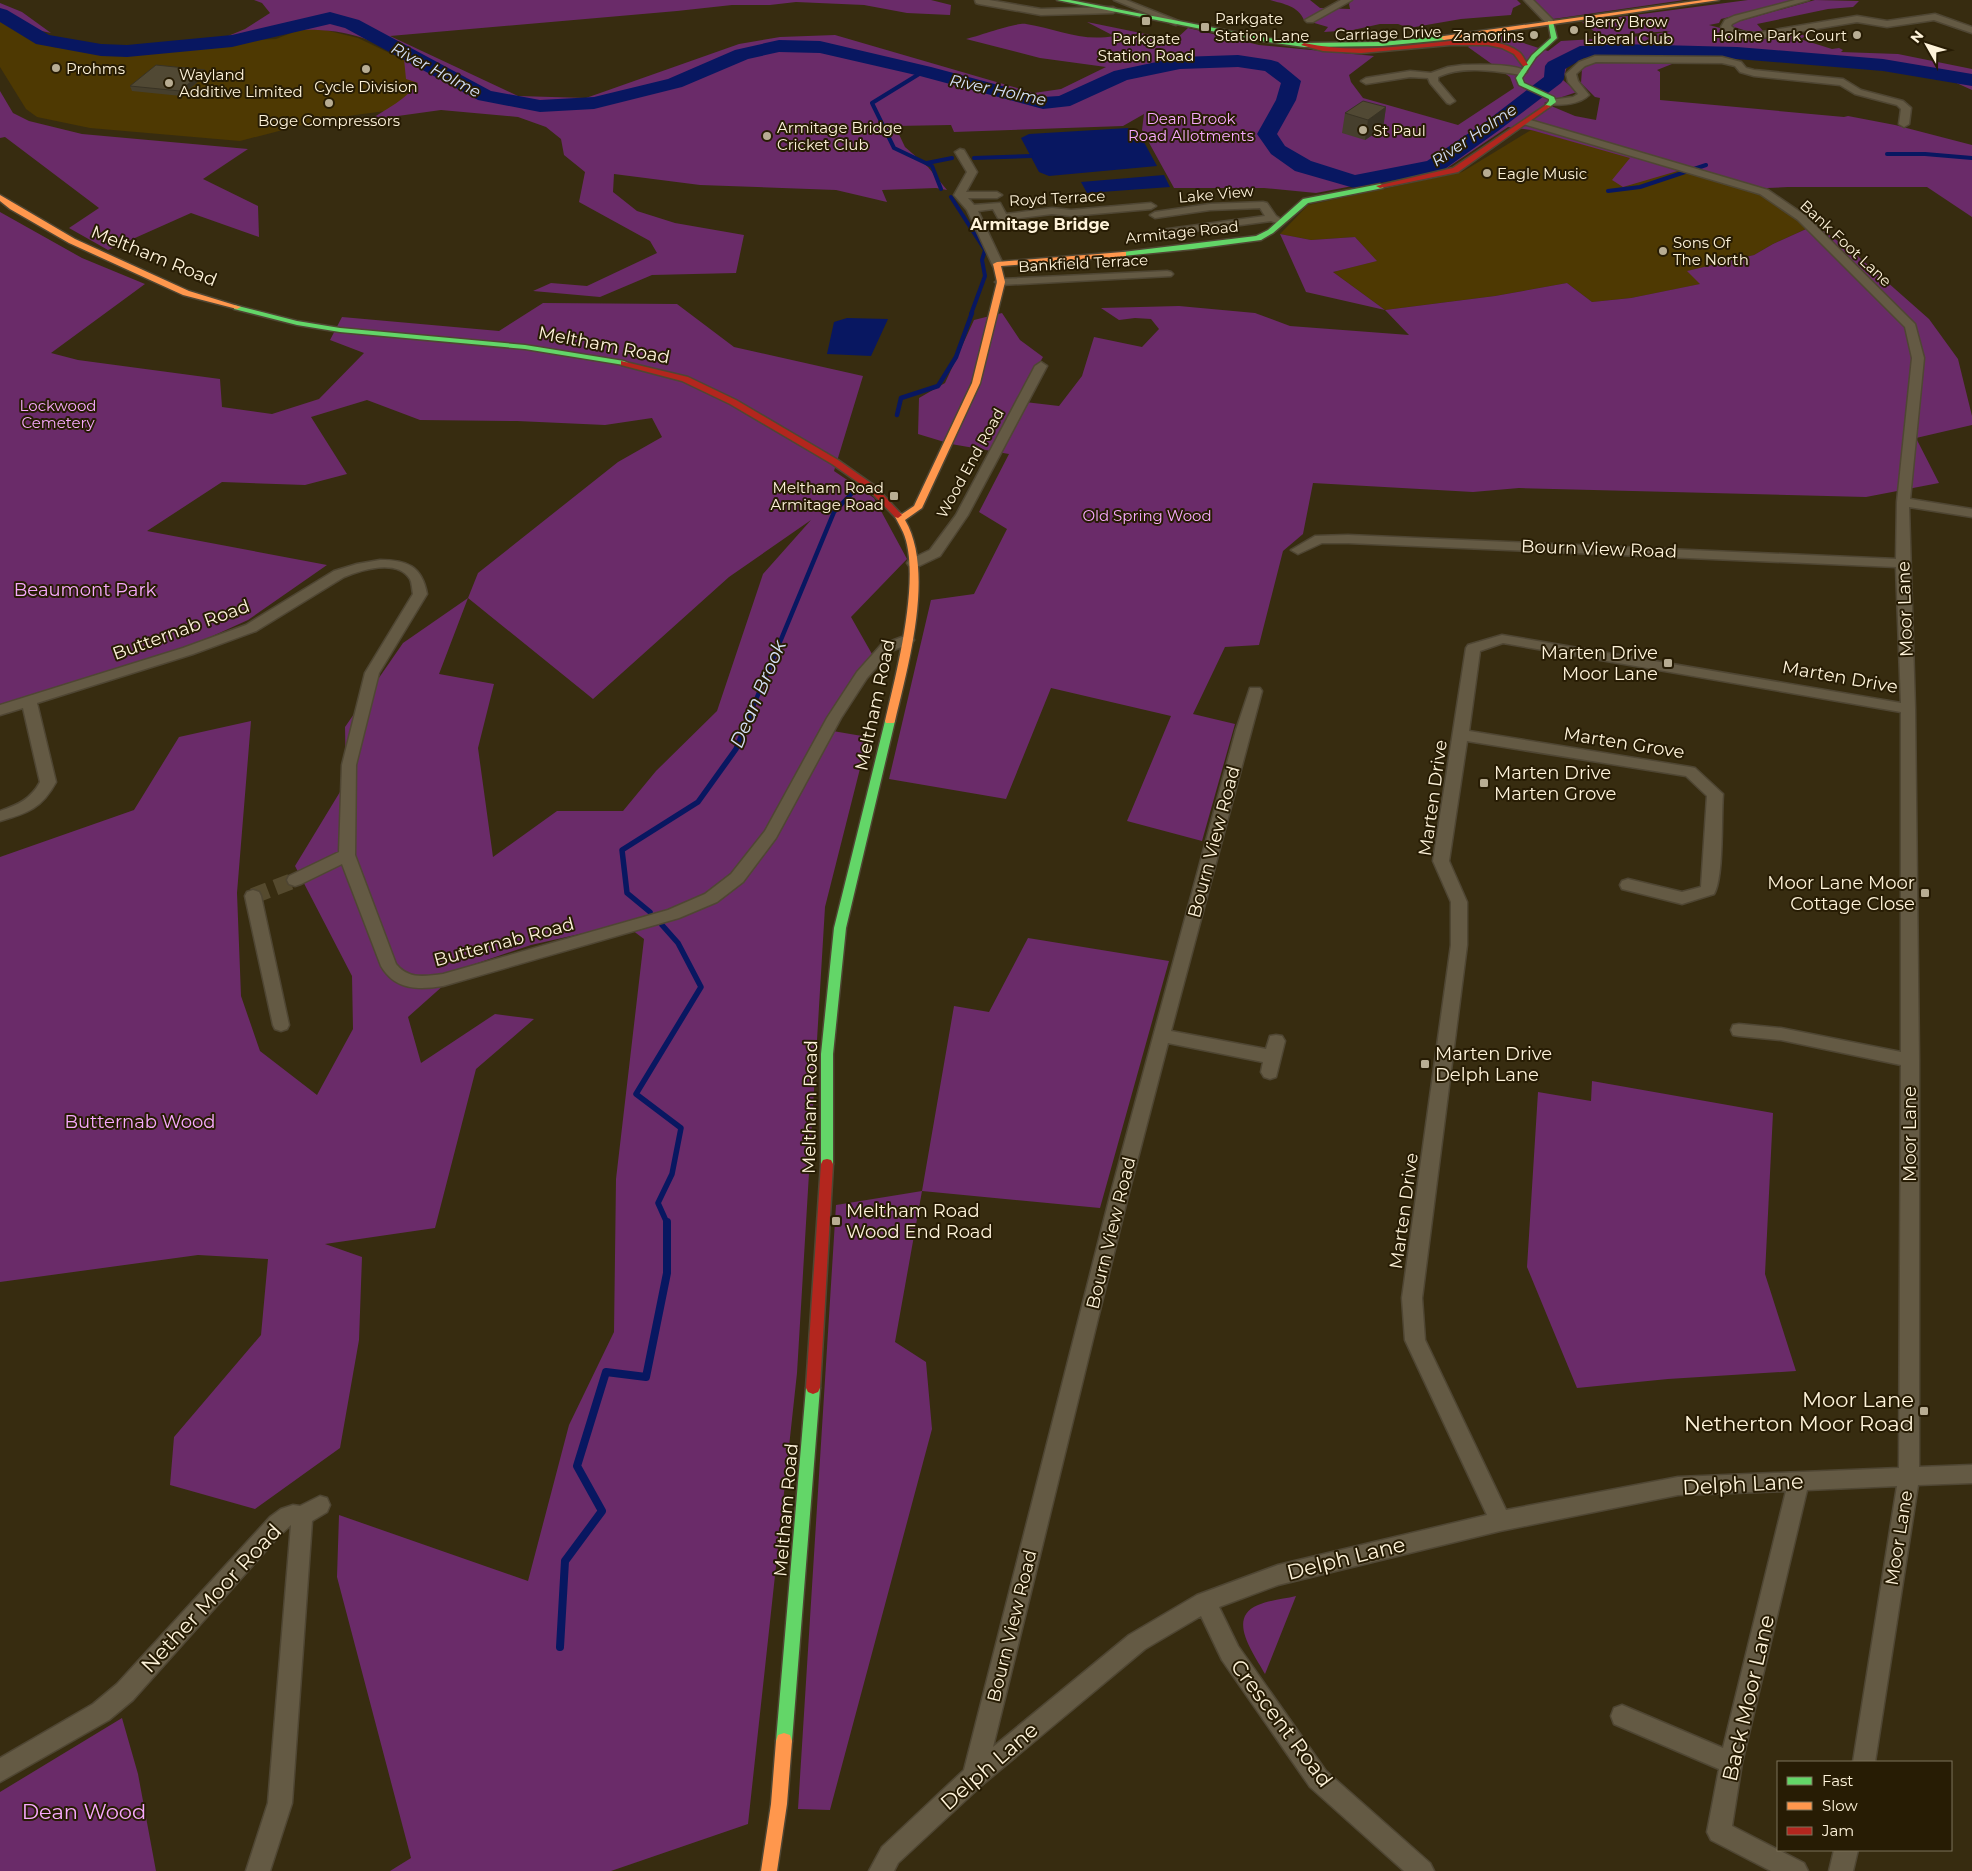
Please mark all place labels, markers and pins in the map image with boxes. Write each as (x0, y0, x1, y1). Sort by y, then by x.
place label: Parkgate Station Lane (1215, 9, 1309, 45)
place label: Berry Brow Liberal Club (1584, 12, 1673, 48)
marker: Parkgate Station Road (1140, 15, 1152, 27)
marker: Parkgate Station Lane (1199, 21, 1211, 33)
marker: Berry Brow Liberal Club (1568, 24, 1580, 36)
place label: Zamorins (1453, 26, 1524, 45)
place label: Holme Park Court (1712, 26, 1847, 45)
place label: Parkgate Station Road (1098, 29, 1194, 65)
marker: Zamorins (1528, 29, 1540, 41)
marker: Holme Park Court (1851, 29, 1863, 41)
place label: Prohms (66, 59, 125, 78)
marker: Prohms (50, 62, 62, 74)
marker: Cycle Division (360, 63, 372, 75)
place label: Wayland Additive Limited (179, 65, 303, 101)
marker: Wayland Additive Limited (163, 77, 175, 89)
place label: Cycle Division (314, 77, 418, 96)
marker: Boge Compressors (323, 97, 335, 109)
place label: Boge Compressors (258, 111, 400, 130)
place label: Armitage Bridge Cricket Club (777, 118, 902, 154)
place label: St Paul (1373, 121, 1426, 140)
marker: St Paul (1357, 124, 1369, 136)
marker: Armitage Bridge Cricket Club (761, 130, 773, 142)
place label: Eagle Music (1497, 164, 1587, 183)
marker: Eagle Music (1481, 167, 1493, 179)
place label: Sons Of The North (1673, 233, 1749, 269)
marker: Sons Of The North (1657, 245, 1669, 257)
place label: Meltham Road Armitage Road (770, 478, 884, 514)
marker: Meltham Road Armitage Road (888, 490, 900, 502)
place label: Marten Drive Moor Lane (1541, 642, 1658, 685)
marker: Marten Drive Moor Lane (1662, 657, 1674, 669)
place label: Marten Drive Marten Grove (1494, 762, 1616, 805)
marker: Marten Drive Marten Grove (1478, 777, 1490, 789)
place label: Moor Lane Moor Cottage Close (1767, 872, 1915, 915)
marker: Moor Lane Moor Cottage Close (1919, 887, 1931, 899)
place label: Marten Drive Delph Lane (1435, 1043, 1552, 1086)
marker: Marten Drive Delph Lane (1419, 1058, 1431, 1070)
place label: Meltham Road Wood End Road (846, 1200, 993, 1243)
marker: Meltham Road Wood End Road (830, 1215, 842, 1227)
place label: Moor Lane Netherton Moor Road (1684, 1387, 1914, 1436)
marker: Moor Lane Netherton Moor Road (1918, 1405, 1930, 1417)

